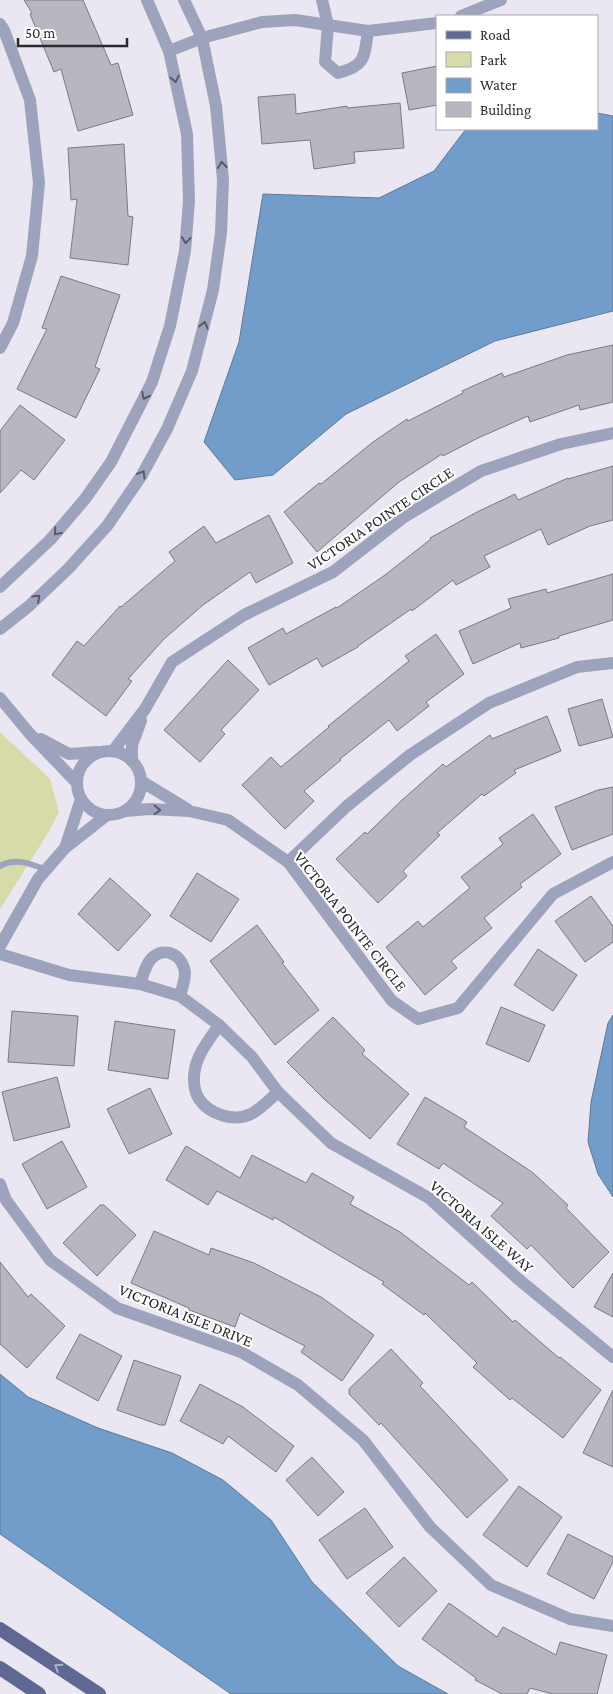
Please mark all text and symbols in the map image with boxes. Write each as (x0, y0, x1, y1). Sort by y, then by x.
scale bar (18, 15, 126, 47)
legend (436, 15, 598, 130)
text: 50 m (25, 25, 55, 41)
text: Road (480, 27, 511, 43)
text: Park (480, 52, 507, 68)
one-way arrow (169, 74, 180, 83)
text: Water (480, 77, 517, 93)
text: Building (480, 102, 531, 119)
one-way arrow (217, 160, 228, 168)
one-way arrow (180, 236, 191, 244)
one-way arrow (198, 321, 209, 330)
one-way arrow (141, 391, 151, 400)
street label: VICTORIA POINTE CIRCLE (304, 463, 457, 574)
one-way arrow (135, 471, 145, 480)
one-way arrow (54, 526, 63, 535)
one-way arrow (32, 595, 41, 604)
one-way arrow (153, 804, 161, 815)
street label: VICTORIA POINTE CIRCLE (291, 848, 410, 995)
street label: VICTORIA ISLE WAY (426, 1177, 537, 1276)
street label: VICTORIA ISLE DRIVE (116, 1281, 255, 1350)
one-way arrow (55, 1664, 64, 1673)

